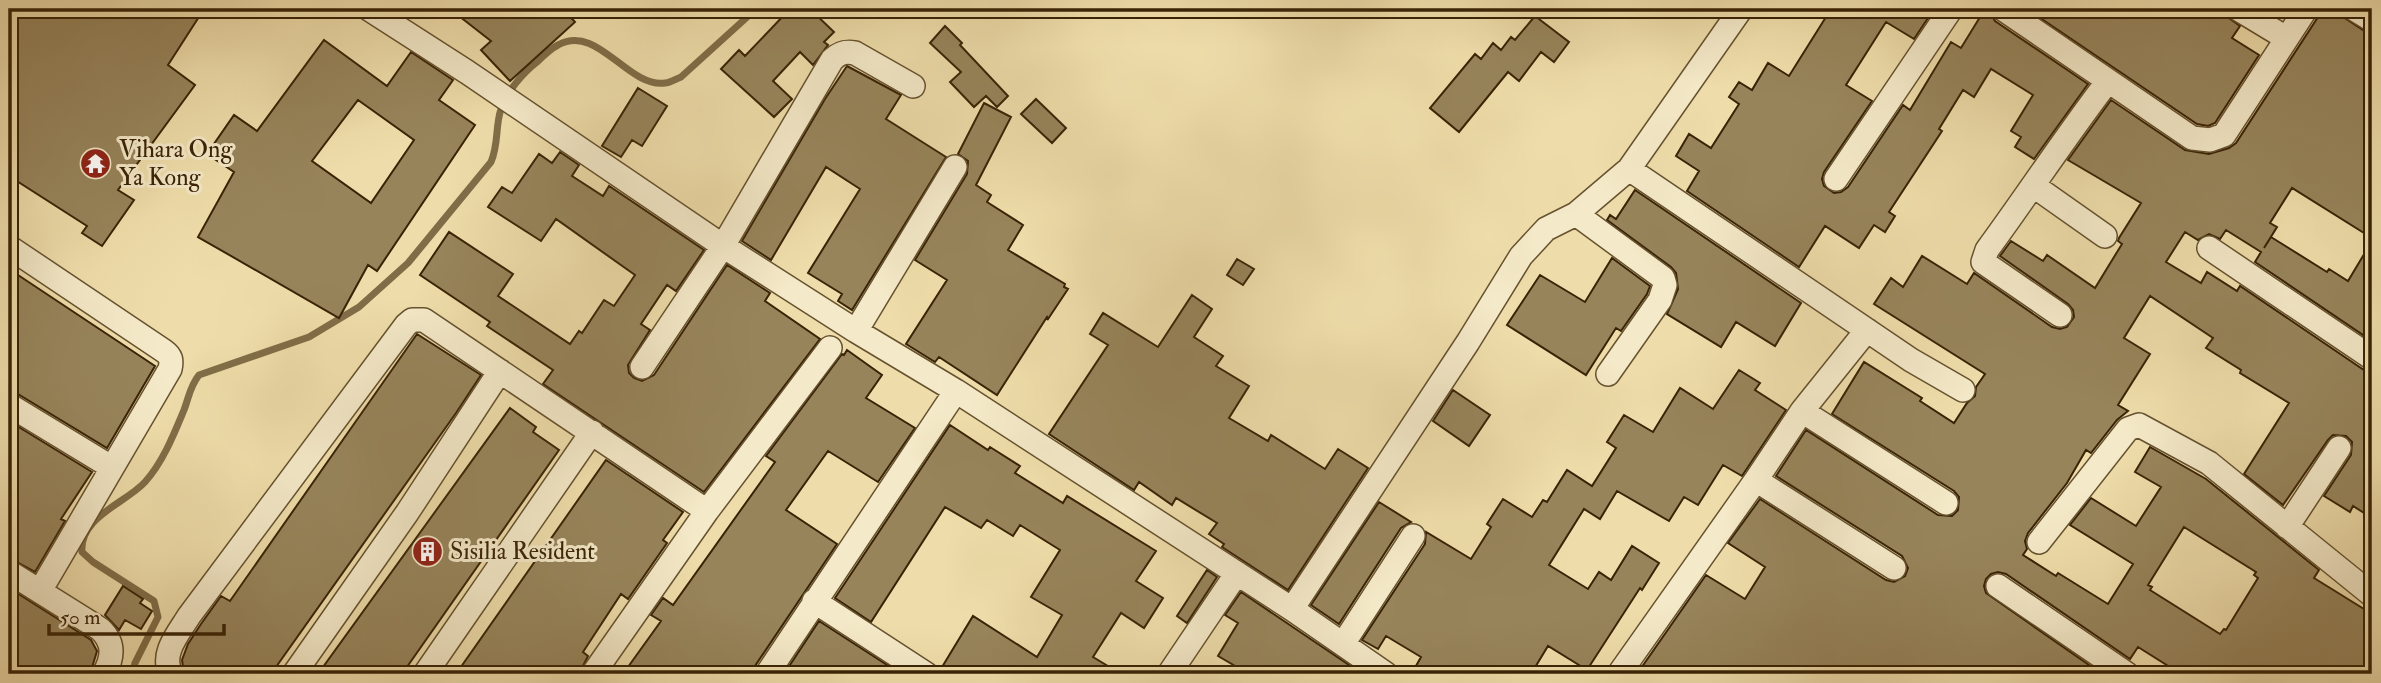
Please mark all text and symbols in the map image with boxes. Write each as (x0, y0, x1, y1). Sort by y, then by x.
place label: Vihara Ong Ya Kong (119, 134, 233, 193)
temple icon: Vihara Ong Ya Kong (79, 146, 113, 180)
building icon: Sisilia Resident (410, 534, 444, 568)
place label: Sisilia Resident (450, 536, 595, 567)
scale bar (49, 592, 224, 636)
text: 50 m (60, 604, 101, 631)

